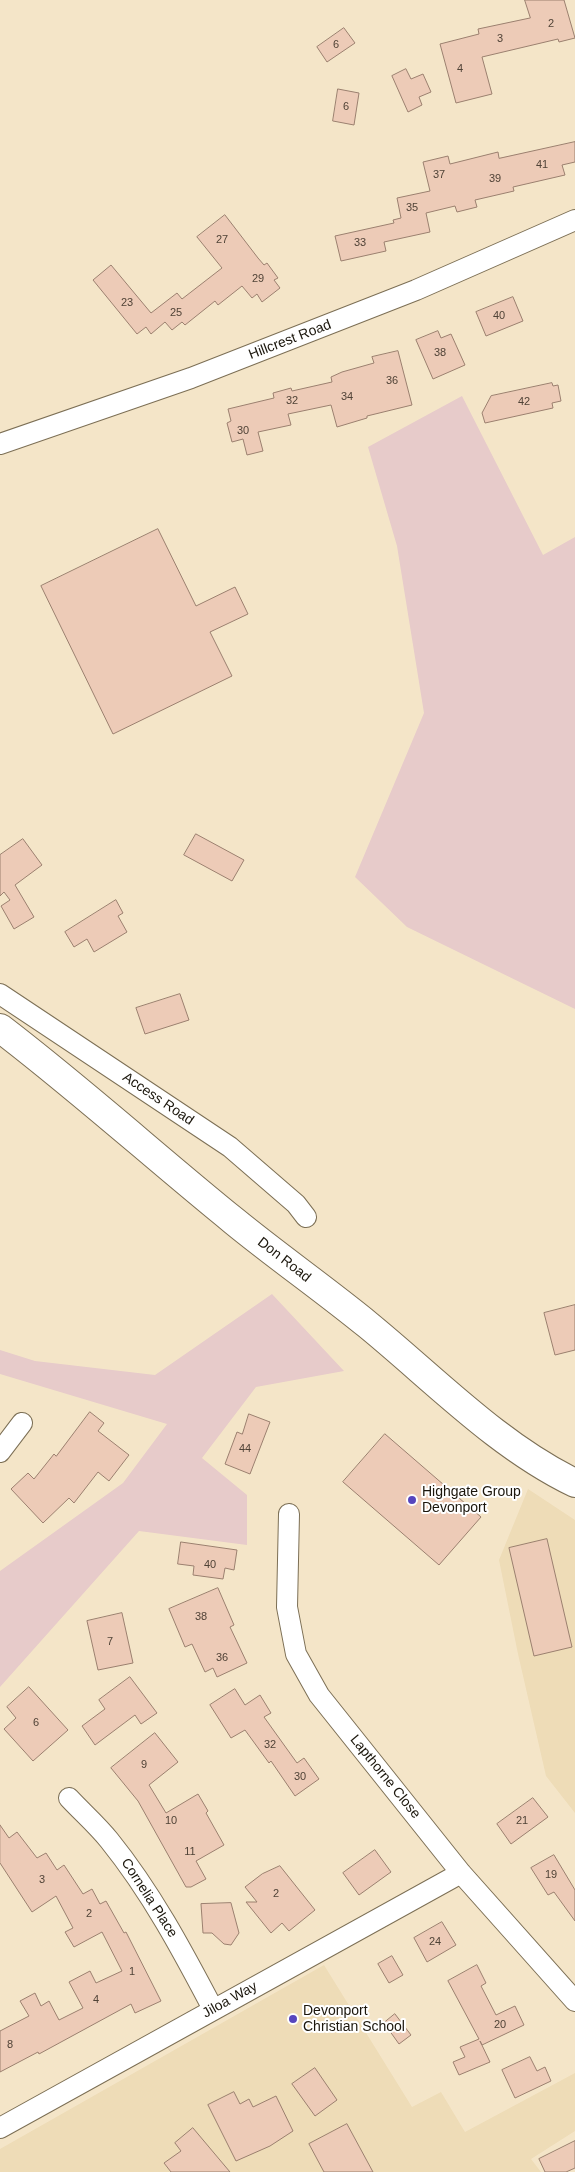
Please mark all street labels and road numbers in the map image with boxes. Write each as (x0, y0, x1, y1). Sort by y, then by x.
street label: Hillcrest Road (246, 317, 334, 363)
street label: Access Road (119, 1069, 197, 1129)
street label: Don Road (254, 1234, 314, 1286)
street label: Lapthorne Close (346, 1732, 424, 1822)
street label: Cornelia Place (117, 1855, 181, 1941)
street label: Jiloa Way (200, 1978, 260, 2022)

